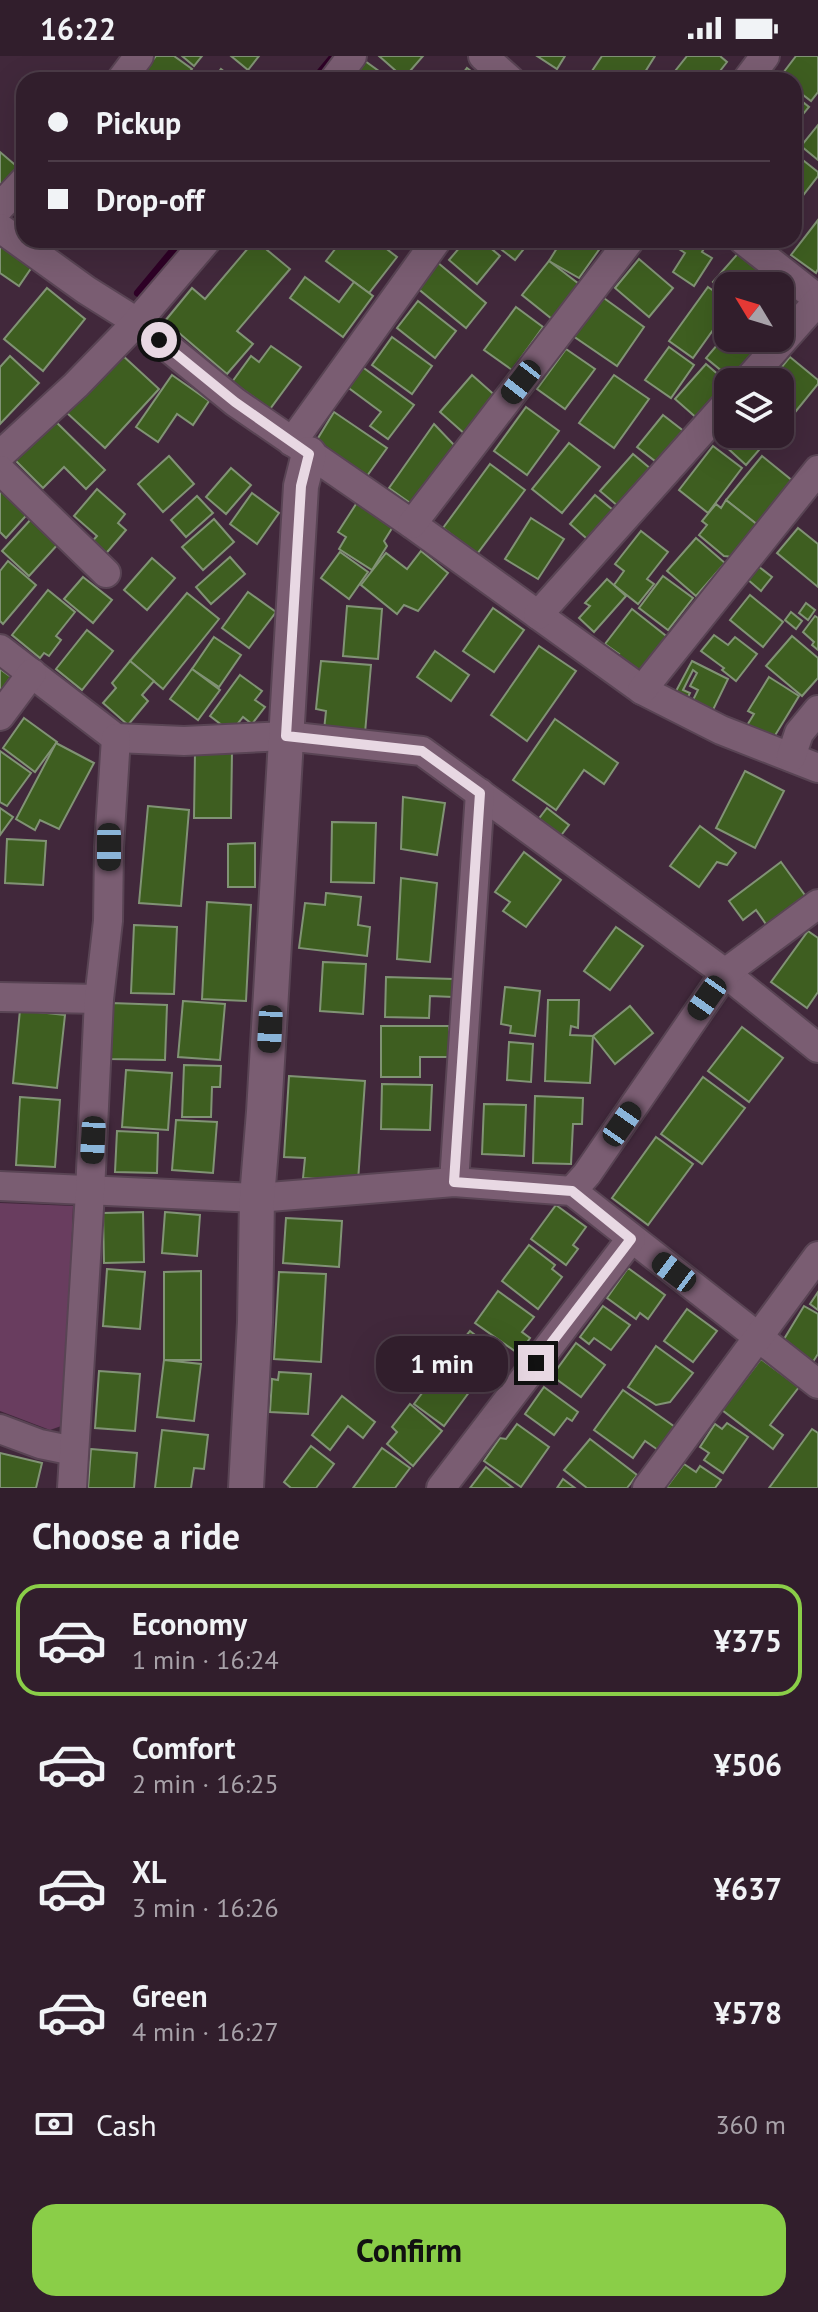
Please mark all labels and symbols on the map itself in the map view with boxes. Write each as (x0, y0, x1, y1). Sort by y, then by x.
north arrow (714, 272, 794, 352)
route start (141, 322, 177, 358)
car (497, 356, 545, 408)
car (97, 823, 121, 871)
car (683, 971, 731, 1025)
car (257, 1004, 283, 1054)
car (598, 1097, 646, 1151)
car (80, 1115, 106, 1165)
car (648, 1248, 700, 1296)
callout: 1 min (376, 1335, 508, 1391)
route end (518, 1345, 554, 1381)

